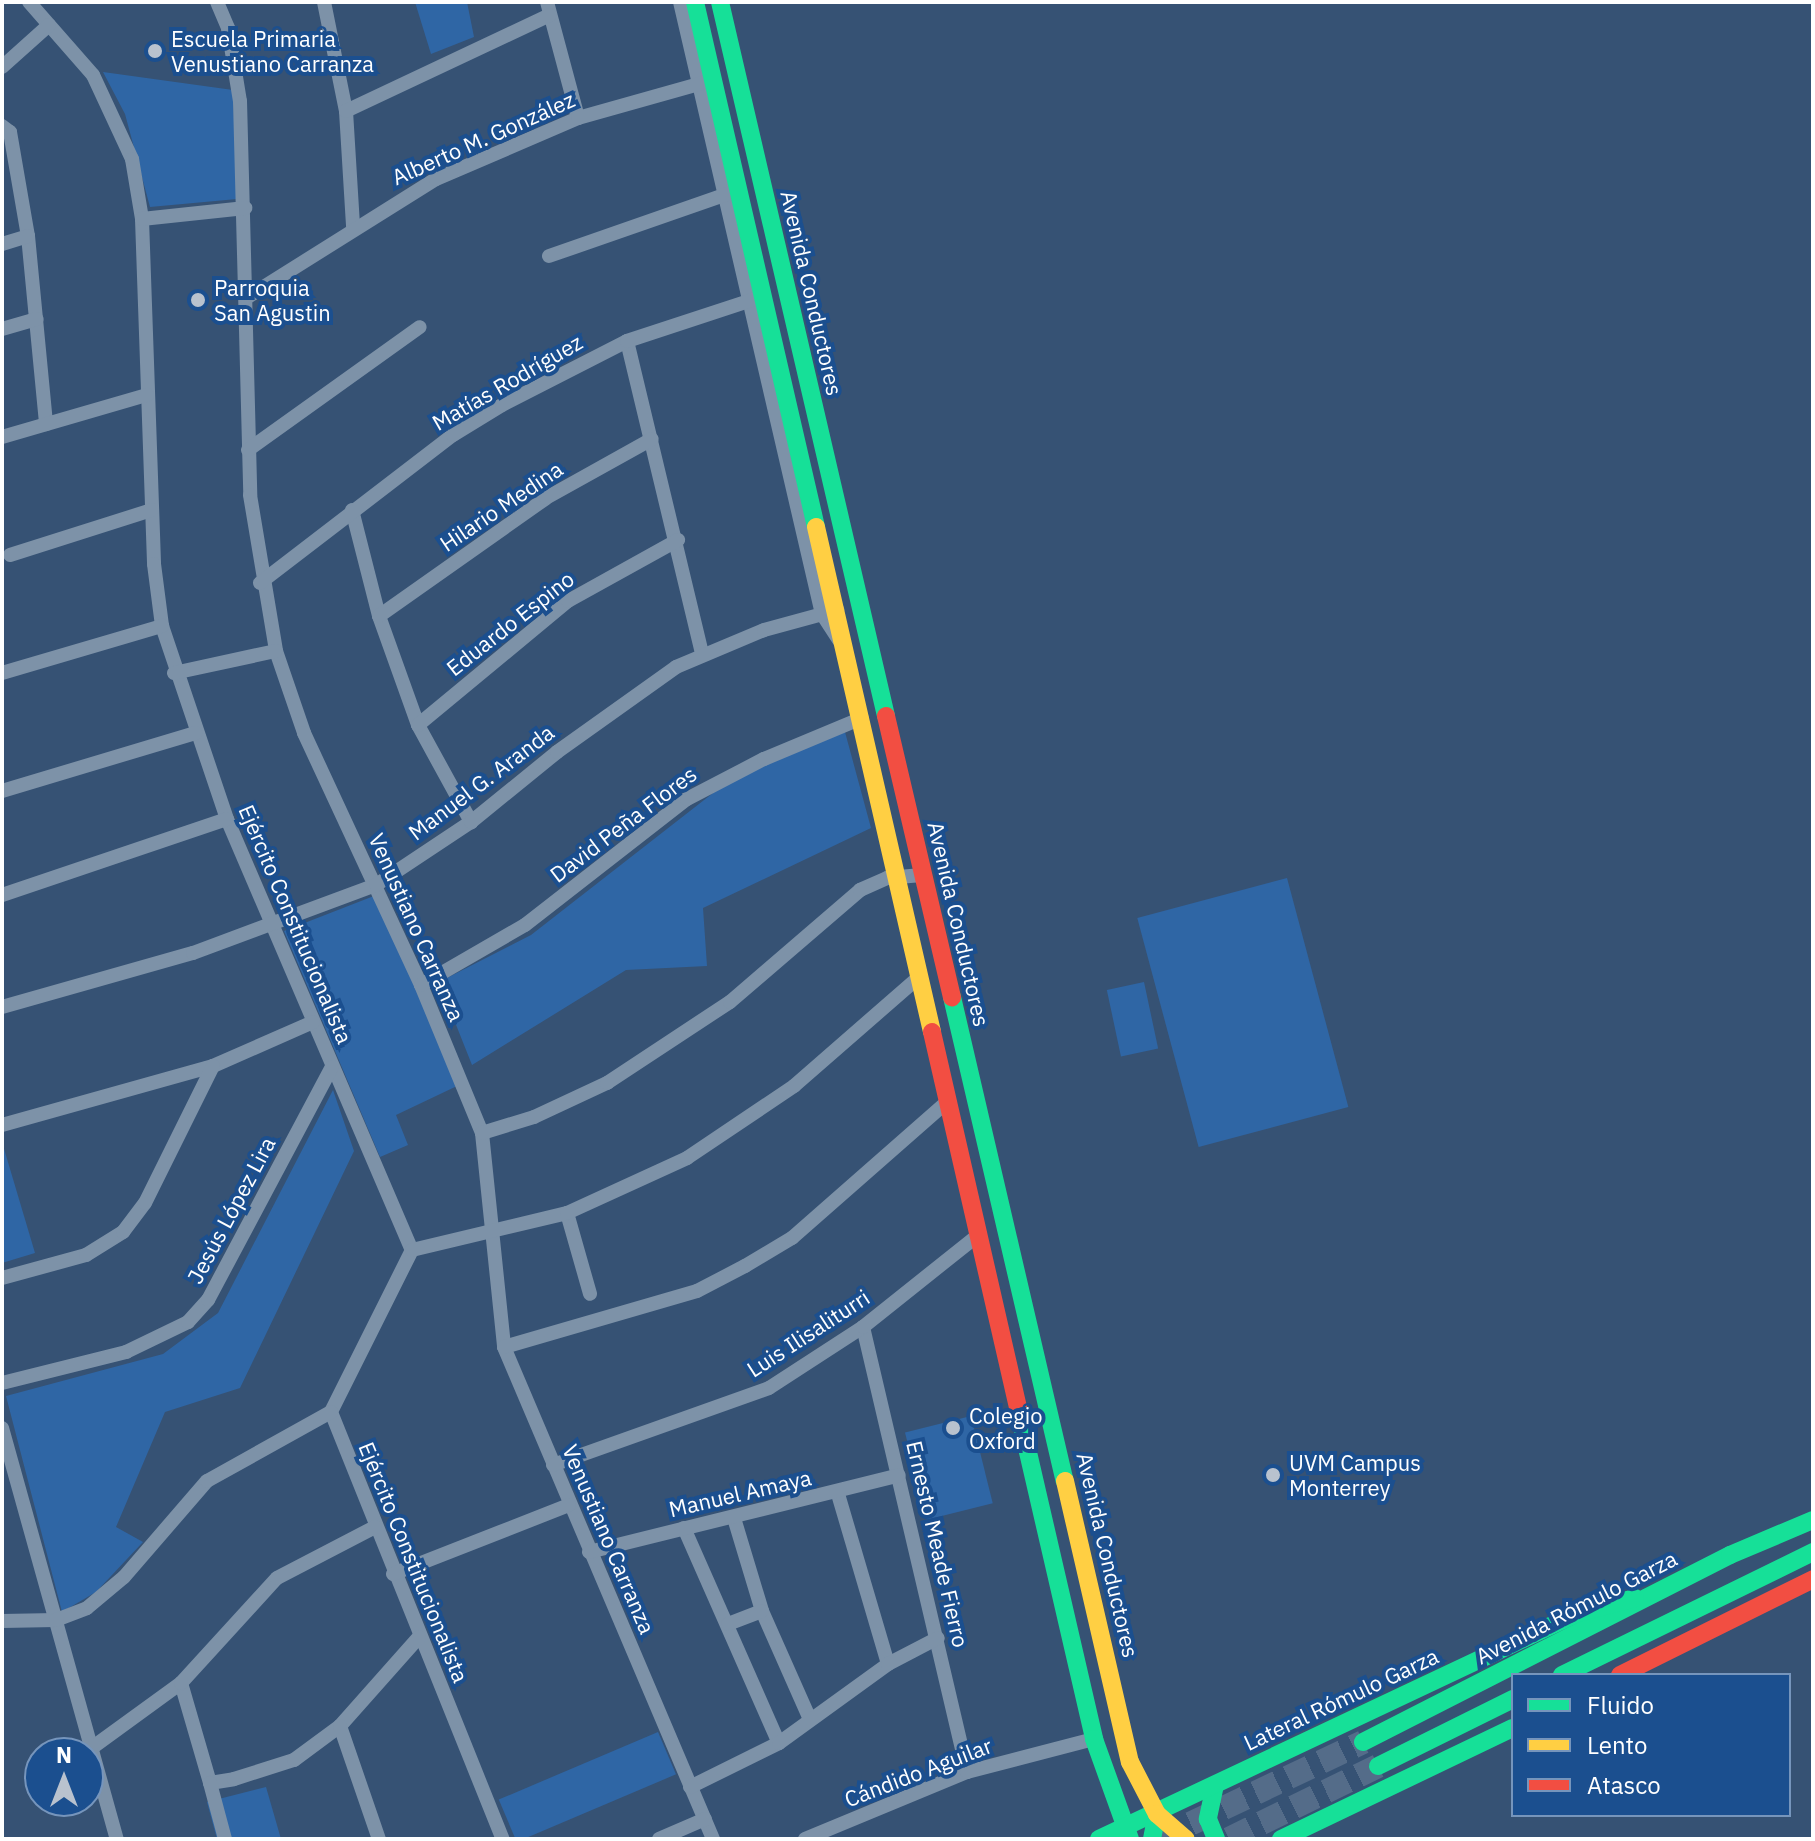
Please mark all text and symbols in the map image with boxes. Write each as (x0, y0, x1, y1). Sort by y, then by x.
place label: Escuela Primaria Venustiano Carranza (171, 25, 374, 76)
marker: Escuela Primaria Venustiano Carranza (146, 42, 164, 60)
street label: Alberto M. González (387, 86, 579, 190)
street label: Avenida Conductores (776, 188, 848, 398)
place label: Parroquia San Agustin (214, 274, 331, 326)
marker: Parroquia San Agustin (189, 291, 207, 309)
street label: Matías Rodríguez (427, 328, 587, 436)
street label: Hilario Medina (435, 455, 567, 557)
street label: Eduardo Espino (441, 565, 579, 681)
street label: Manuel G. Aranda (403, 719, 559, 845)
street label: David Peña Flores (545, 760, 701, 888)
street label: Ejército Constitucionalista (234, 800, 358, 1048)
street label: Avenida Conductores (923, 819, 995, 1029)
street label: Venustiano Carranza (364, 829, 470, 1025)
street label: Jesús López Lira (181, 1132, 281, 1288)
street label: Luis Ilisaliturri (742, 1284, 874, 1382)
place label: Colegio Oxford (969, 1402, 1042, 1454)
marker: Colegio Oxford (944, 1419, 962, 1437)
street label: Ejército Constitucionalista (354, 1438, 474, 1686)
street label: Ernesto Meade Fierro (901, 1438, 975, 1650)
street label: Venustiano Carranza (557, 1440, 661, 1638)
place label: UVM Campus Monterrey (1289, 1449, 1421, 1500)
street label: Avenida Conductores (1072, 1450, 1144, 1660)
street label: Manuel Amaya (666, 1464, 814, 1522)
marker: UVM Campus Monterrey (1264, 1466, 1282, 1484)
street label: Avenida Rómulo Garza (1471, 1545, 1681, 1669)
street label: Lateral Rómulo Garza (1239, 1642, 1443, 1756)
legend (1511, 1673, 1791, 1817)
text: Fluido (1587, 1689, 1654, 1721)
text: Lento (1587, 1729, 1647, 1761)
street label: Cándido Aguilar (841, 1732, 995, 1812)
north arrow (24, 1737, 104, 1817)
text: N (56, 1740, 72, 1769)
text: Atasco (1587, 1769, 1661, 1801)

